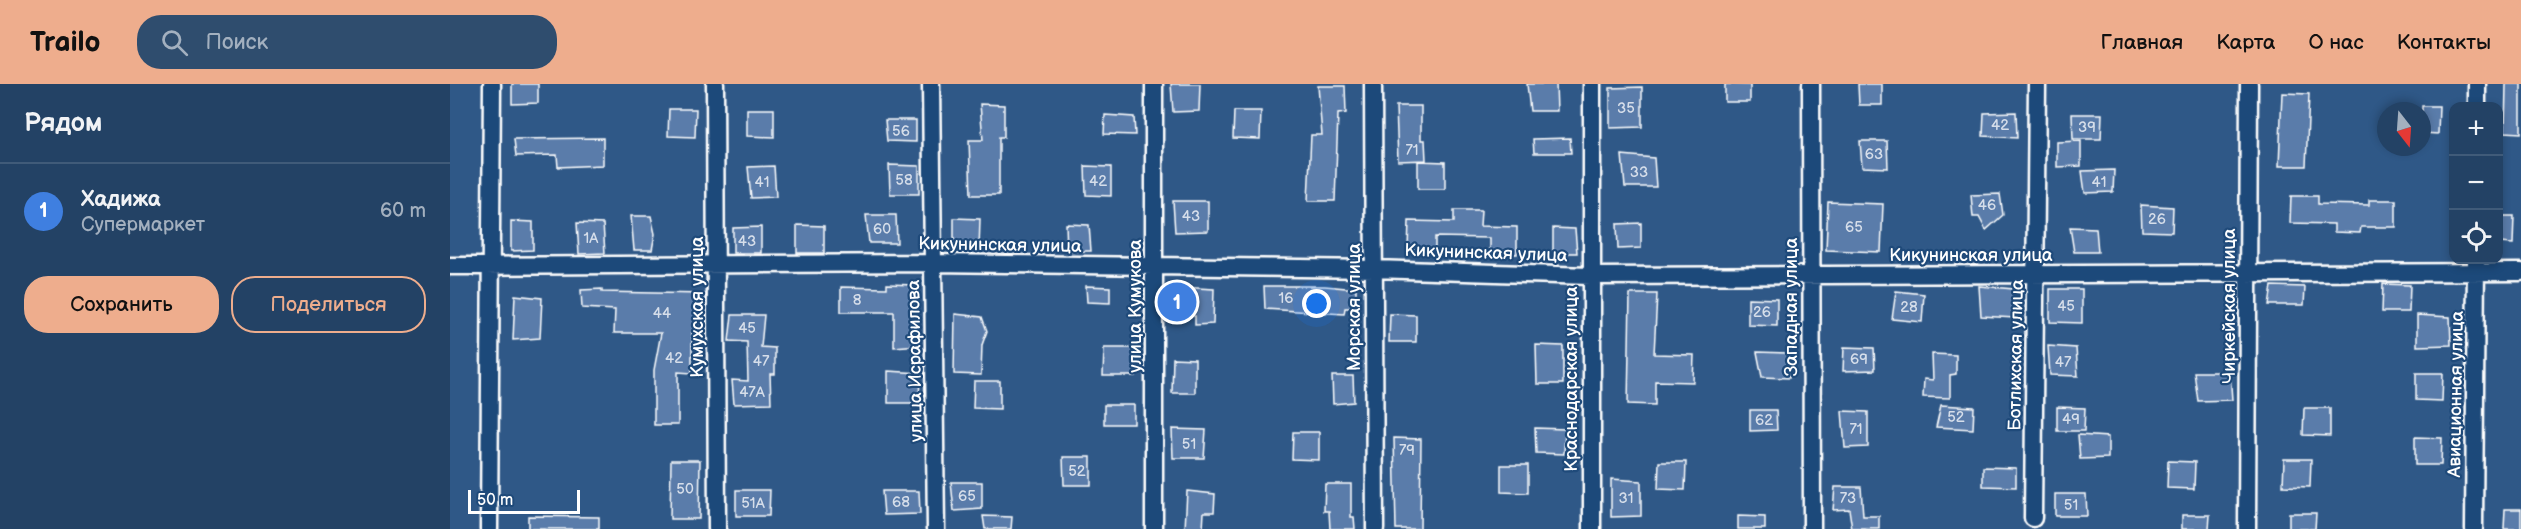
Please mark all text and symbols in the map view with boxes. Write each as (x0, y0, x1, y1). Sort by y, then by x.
search box (137, 15, 557, 69)
text: Trailo (30, 26, 101, 59)
icon: search (158, 26, 191, 59)
text: Поиск (206, 29, 268, 56)
text: Главная (2100, 30, 2183, 55)
text: Карта (2216, 30, 2275, 55)
text: О нас (2308, 30, 2364, 55)
text: Контакты (2397, 30, 2491, 55)
house number: 35 (1617, 99, 1635, 118)
north arrow (2377, 102, 2431, 156)
map controls (2449, 102, 2503, 264)
button: + (2449, 102, 2503, 156)
text: Рядом (24, 108, 102, 139)
house number: 42 (1991, 116, 2009, 135)
house number: 39 (2078, 118, 2096, 137)
house number: 56 (892, 122, 910, 141)
house number: 71 (1405, 141, 1419, 160)
house number: 63 (1865, 145, 1883, 164)
button: − (2449, 156, 2503, 210)
house number: 33 (1630, 163, 1648, 182)
house number: 58 (895, 171, 913, 190)
house number: 42 (1089, 172, 1107, 191)
house number: 41 (755, 173, 769, 192)
house number: 41 (2092, 173, 2106, 192)
text: Хадижа (81, 186, 161, 213)
house number: 46 (1978, 196, 1996, 215)
text: 1 (39, 199, 48, 223)
text: 60 m (380, 199, 426, 223)
house number: 43 (1182, 207, 1200, 226)
house number: 26 (2148, 210, 2166, 229)
button: locate (2449, 210, 2503, 264)
text: Супермаркет (81, 213, 205, 237)
house number: 65 (1845, 218, 1863, 237)
house number: 60 (873, 220, 891, 239)
street label: Чиркейская улица (2219, 228, 2240, 384)
house number: 1А (584, 229, 599, 248)
house number: 43 (738, 232, 756, 251)
street label: Кикунинская улица (918, 233, 1082, 257)
street label: Кумухская улица (687, 236, 708, 378)
street label: Западная улица (1781, 237, 1802, 376)
street label: улица Кумукова (1125, 239, 1146, 373)
street label: Кикунинская улица (1404, 240, 1568, 266)
street label: Морская улица (1344, 243, 1365, 371)
street label: Кикунинская улица (1889, 245, 2053, 266)
button: Сохранить (24, 276, 219, 333)
button: Поделиться (231, 276, 426, 333)
street label: улица Исрафилова (903, 279, 927, 442)
street label: Ботлихская улица (2004, 279, 2028, 431)
pin: 1 (1158, 280, 1196, 324)
street label: Краснодарская улица (1561, 286, 1582, 472)
house number: 16 (1279, 289, 1293, 308)
your location (1302, 289, 1331, 318)
house number: 8 (853, 291, 862, 310)
house number: 45 (2057, 297, 2075, 316)
house number: 28 (1900, 298, 1918, 317)
house number: 26 (1753, 303, 1771, 322)
house number: 44 (653, 304, 671, 323)
street label: Авиационная улица (2444, 310, 2468, 479)
house number: 45 (738, 319, 756, 338)
house number: 42 (665, 349, 683, 368)
house number: 69 (1850, 350, 1868, 369)
house number: 47 (753, 352, 770, 371)
house number: 47 (2055, 353, 2072, 372)
house number: 47А (739, 383, 766, 402)
house number: 52 (1947, 408, 1965, 427)
house number: 49 (2062, 410, 2080, 429)
house number: 62 (1755, 411, 1773, 430)
house number: 71 (1849, 420, 1863, 439)
house number: 51 (1182, 435, 1196, 454)
house number: 79 (1399, 441, 1415, 460)
house number: 52 (1068, 462, 1086, 481)
house number: 50 (676, 480, 694, 499)
scale bar (468, 487, 580, 514)
house number: 65 (958, 487, 976, 506)
house number: 31 (1618, 489, 1634, 508)
house number: 73 (1840, 489, 1856, 508)
text: 50 m (477, 491, 513, 510)
house number: 68 (892, 493, 910, 512)
house number: 51А (741, 494, 766, 513)
house number: 51 (2064, 496, 2078, 515)

